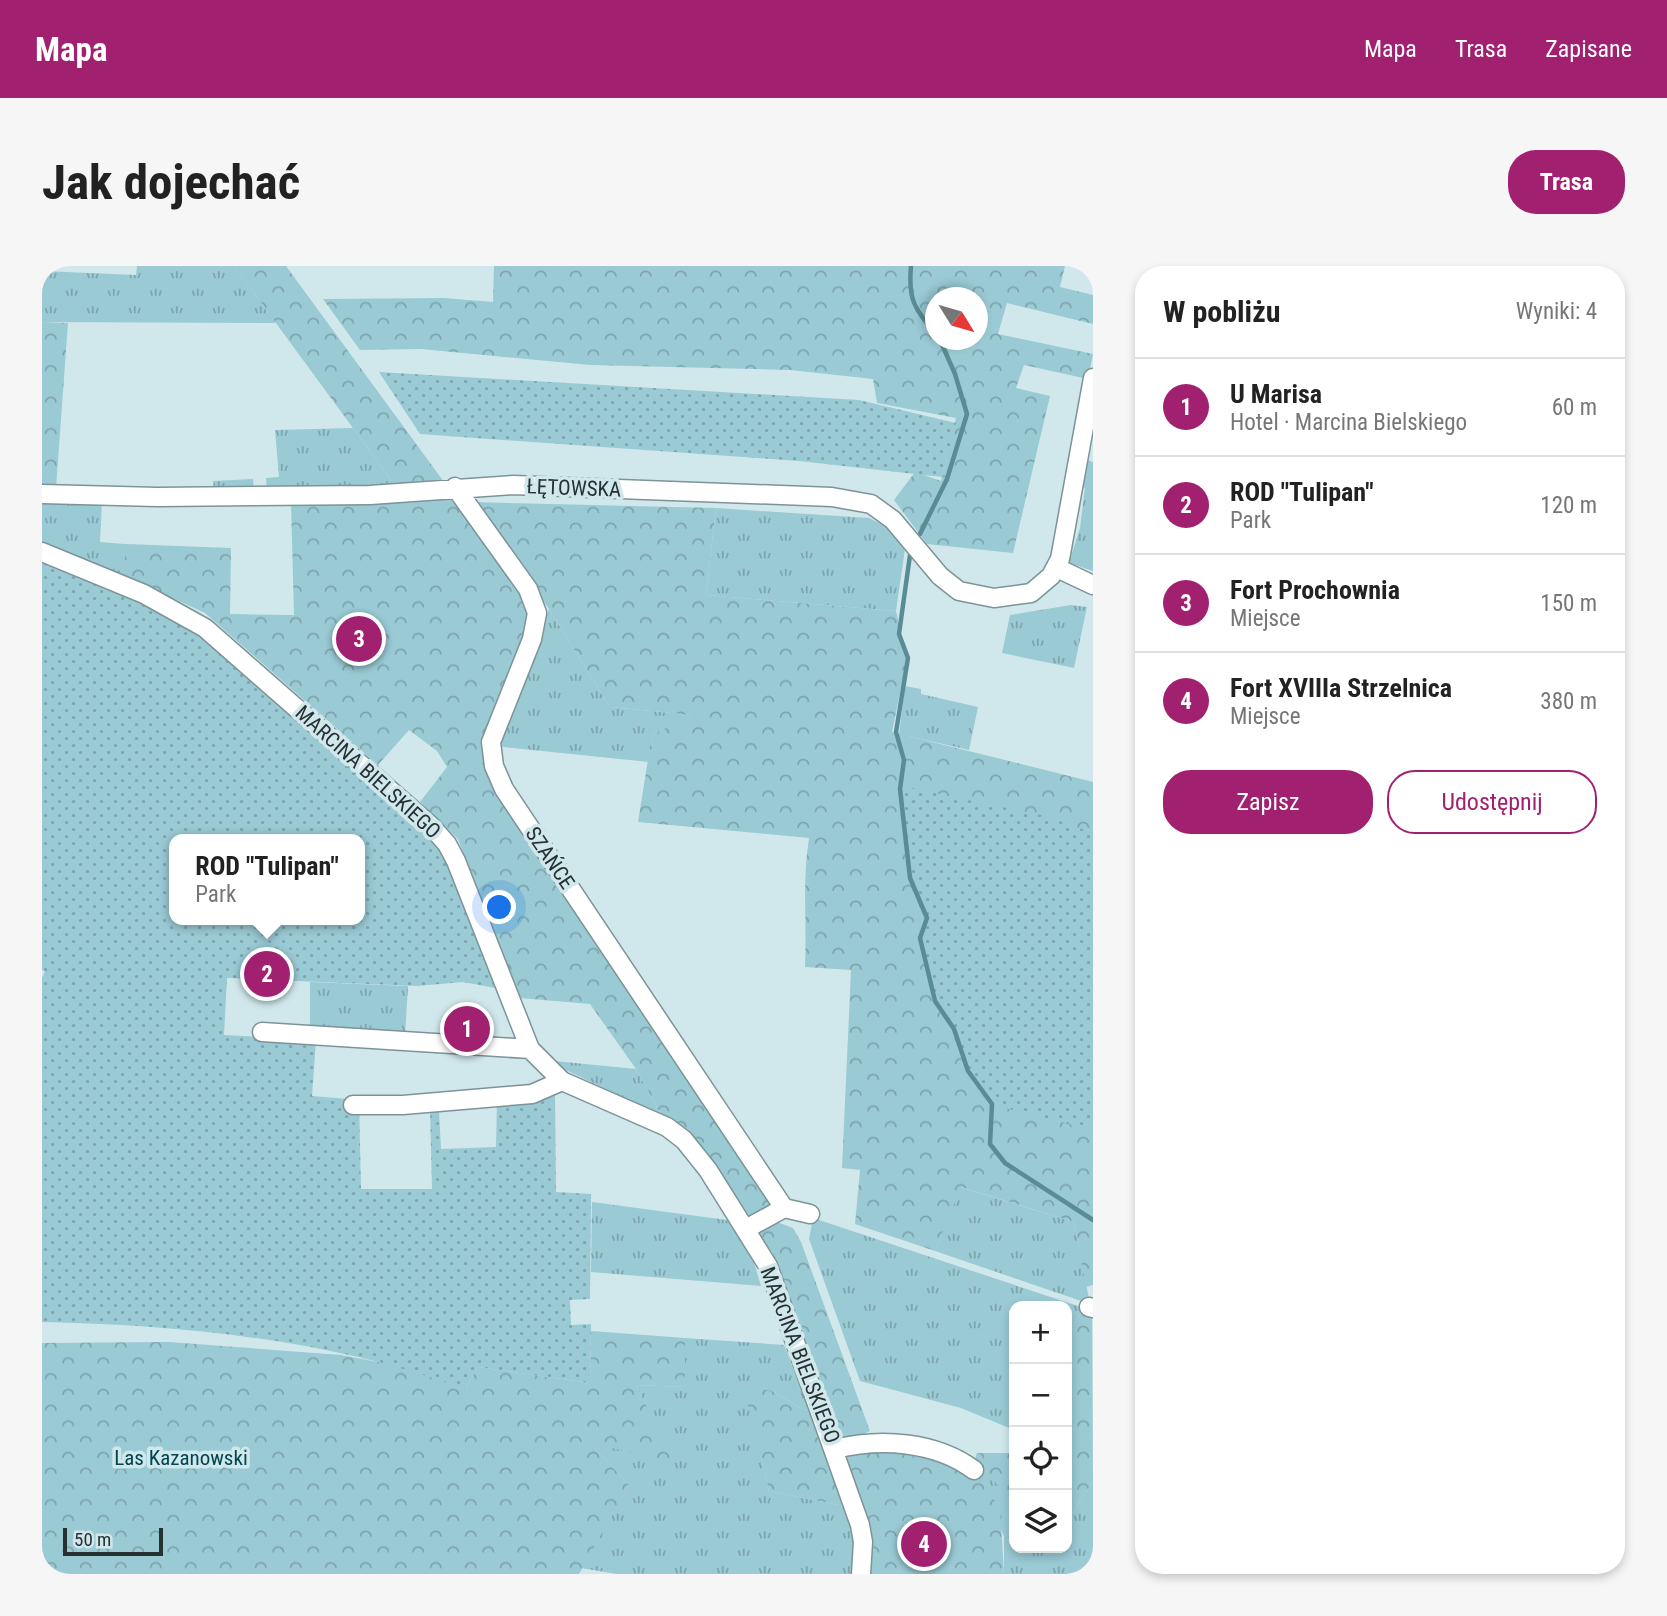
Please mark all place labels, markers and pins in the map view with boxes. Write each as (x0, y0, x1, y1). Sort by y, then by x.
pin: 3 (336, 613, 382, 665)
pin: 2 (244, 948, 290, 1000)
pin: 1 (444, 1003, 490, 1055)
pin: 4 (901, 1518, 947, 1570)

